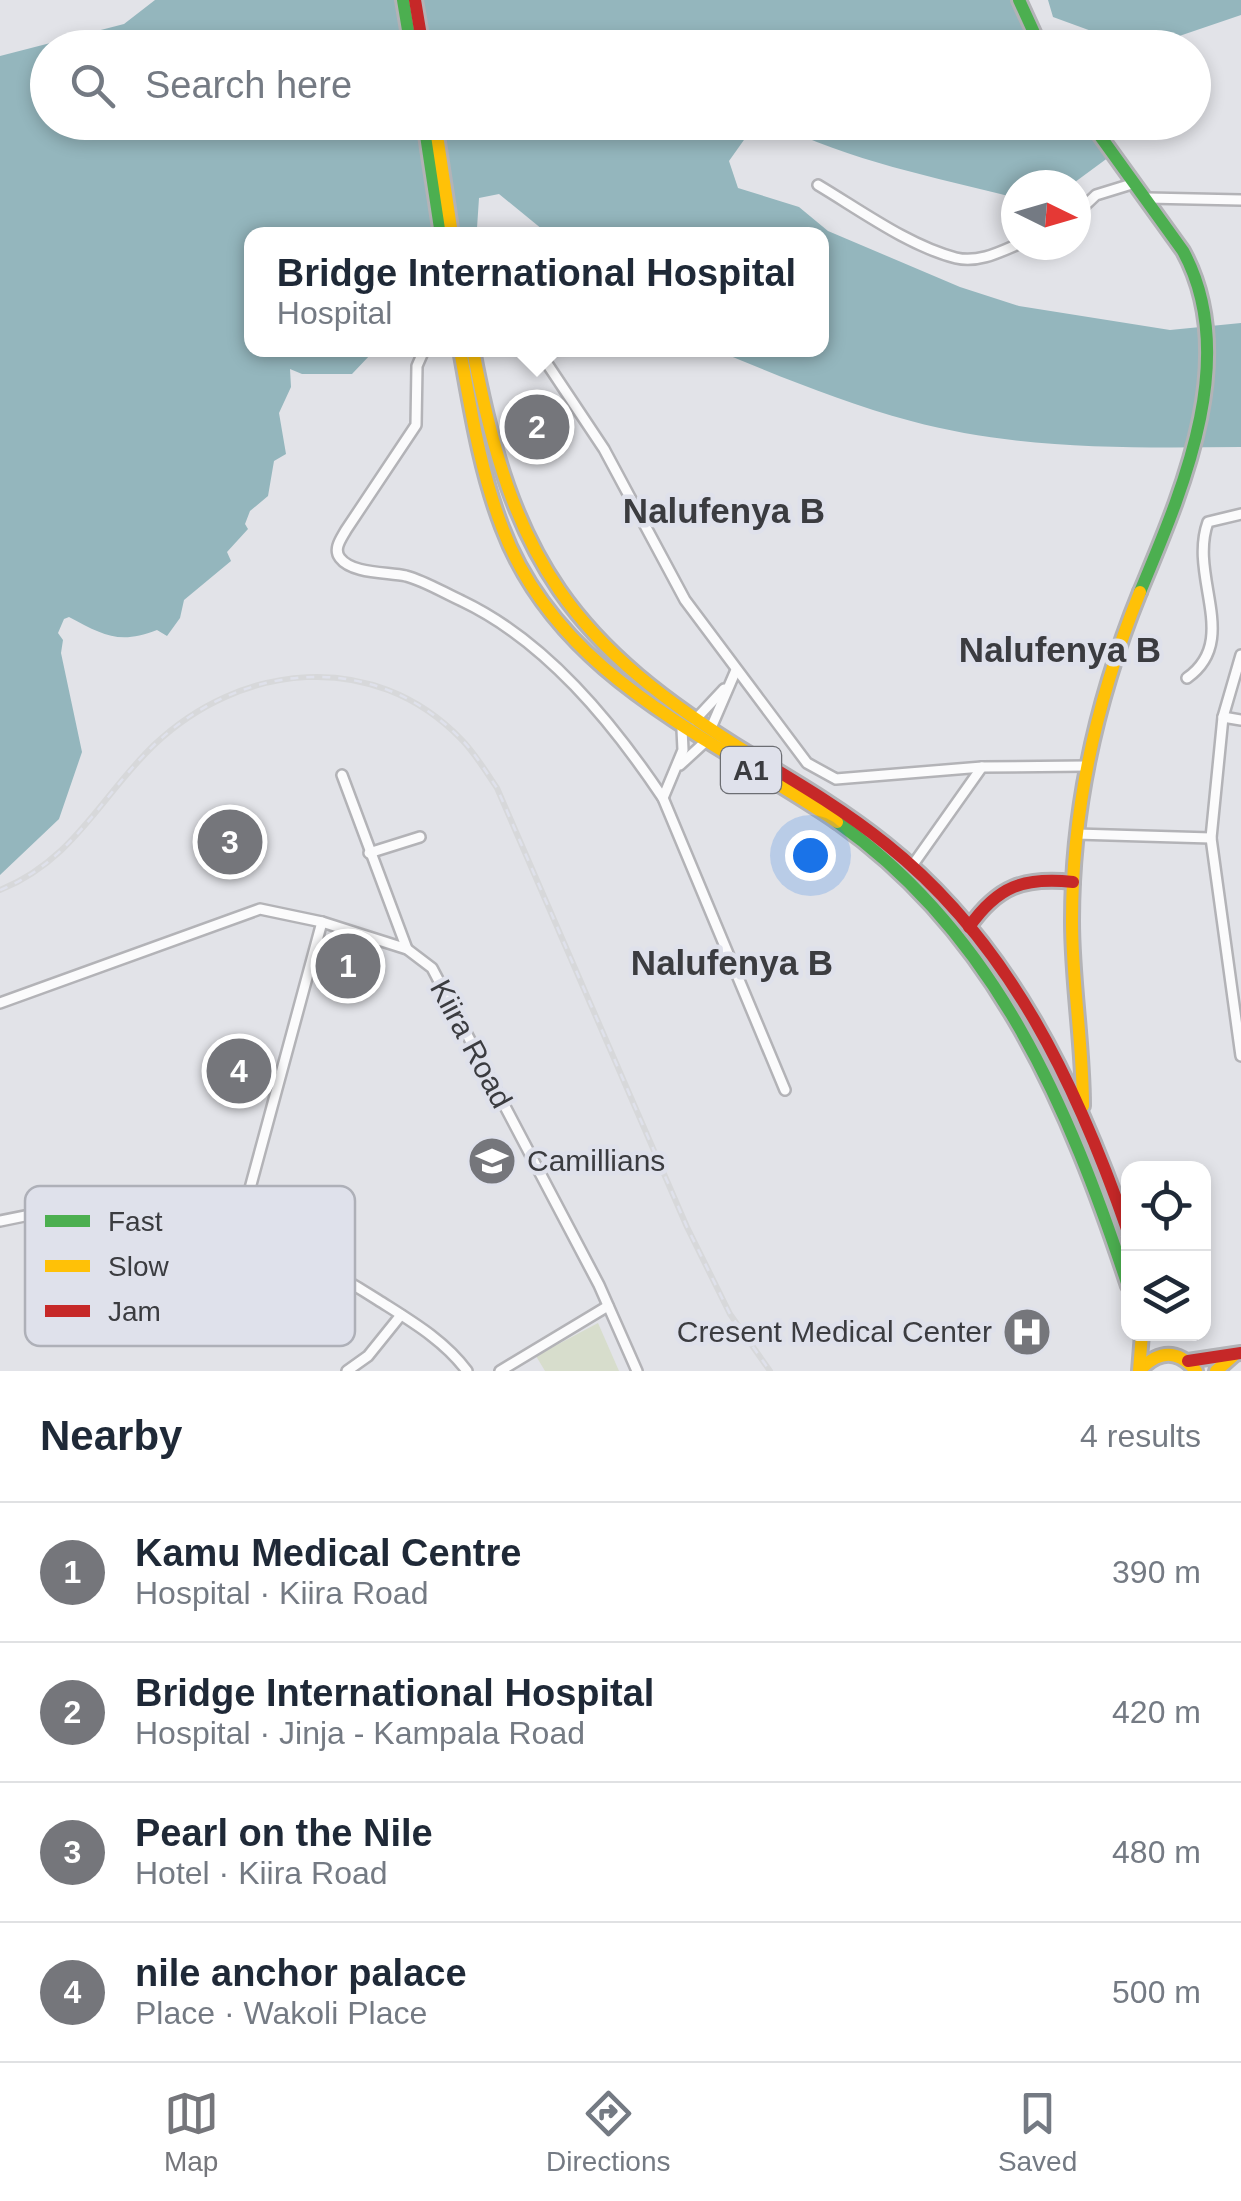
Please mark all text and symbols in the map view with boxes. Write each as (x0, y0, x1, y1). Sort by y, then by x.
search box (30, 30, 1211, 140)
icon: search (65, 58, 120, 113)
text: Search here (145, 64, 352, 106)
north arrow (1001, 170, 1091, 260)
popup (244, 227, 829, 357)
text: Bridge International Hospital (277, 252, 796, 294)
text: Hospital (277, 295, 392, 331)
pin: 2 (504, 390, 570, 464)
district label: Nalufenya B (623, 491, 825, 530)
district label: Nalufenya B (959, 630, 1161, 669)
road number: A1 (721, 747, 781, 793)
pin: 3 (198, 804, 262, 880)
your location (785, 830, 836, 881)
pin: 1 (316, 928, 380, 1004)
district label: Nalufenya B (631, 943, 833, 982)
street label: Kiira Road (424, 974, 519, 1113)
pin: 4 (206, 1034, 272, 1108)
school or university icon: Camillians (466, 1135, 518, 1187)
place label: Camillians (527, 1144, 665, 1177)
map controls (1121, 1161, 1211, 1341)
button: locate (1121, 1161, 1211, 1251)
legend (25, 1186, 355, 1346)
text: Fast (108, 1206, 163, 1237)
text: Slow (108, 1251, 169, 1282)
button: layers (1121, 1251, 1211, 1341)
text: Jam (108, 1296, 161, 1327)
hospital icon: Cresent Medical Center (1001, 1306, 1053, 1358)
place label: Cresent Medical Center (677, 1315, 992, 1348)
text: Nearby (40, 1412, 182, 1459)
text: 4 results (1080, 1418, 1201, 1454)
text: Kamu Medical Centre (135, 1532, 521, 1574)
text: 1 (64, 1554, 81, 1590)
text: 390 m (1112, 1554, 1201, 1590)
text: Hospital · Kiira Road (135, 1575, 428, 1611)
text: Bridge International Hospital (135, 1672, 654, 1714)
text: 2 (64, 1694, 81, 1730)
text: 420 m (1112, 1694, 1201, 1730)
text: Hospital · Jinja - Kampala Road (135, 1715, 585, 1751)
text: Pearl on the Nile (135, 1812, 433, 1854)
text: 3 (64, 1834, 81, 1870)
text: 480 m (1112, 1834, 1201, 1870)
text: Hotel · Kiira Road (135, 1855, 388, 1891)
text: nile anchor palace (135, 1952, 467, 1994)
text: 4 (64, 1974, 81, 2010)
text: 500 m (1112, 1974, 1201, 2010)
text: Place · Wakoli Place (135, 1995, 427, 2031)
tab: Map (164, 2086, 219, 2178)
tab: Directions (546, 2086, 671, 2178)
tab: Saved (998, 2086, 1077, 2178)

